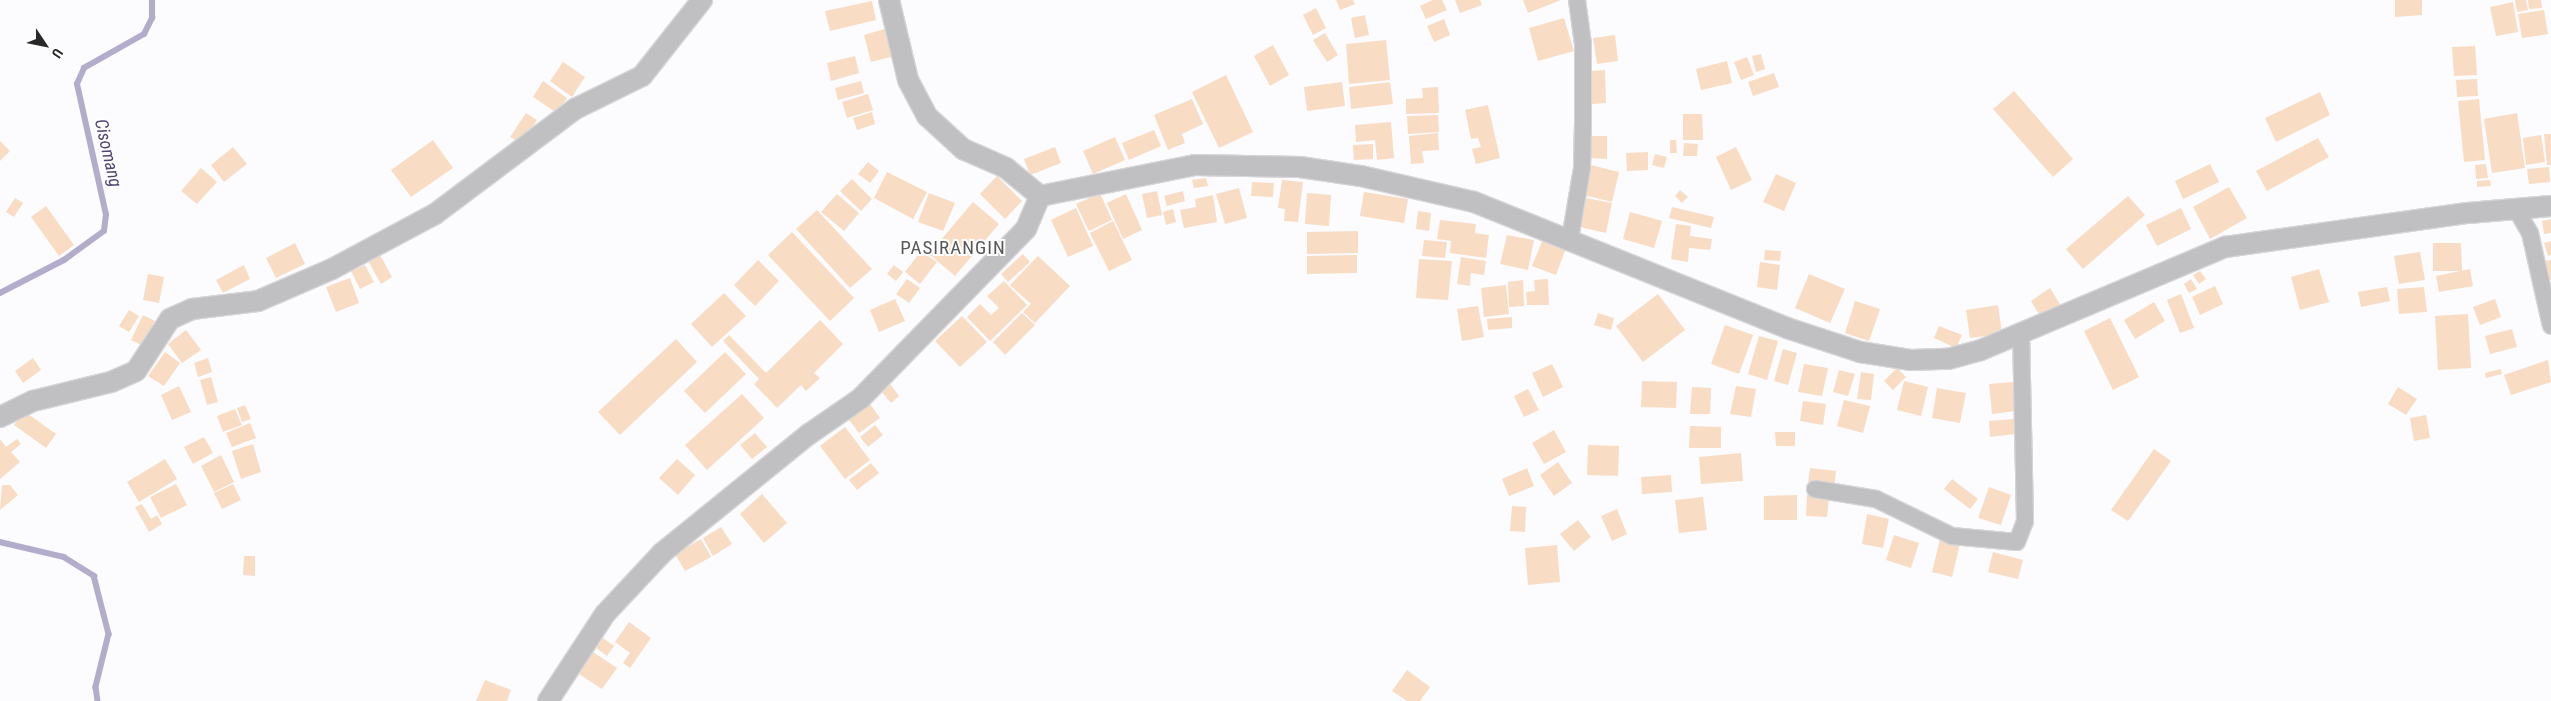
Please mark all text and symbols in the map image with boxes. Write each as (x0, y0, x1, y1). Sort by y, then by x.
north arrow (20, 20, 70, 70)
text: U (49, 46, 66, 61)
water label: Cisomang (90, 117, 126, 189)
district label: PASIRANGIN (899, 237, 1007, 259)

